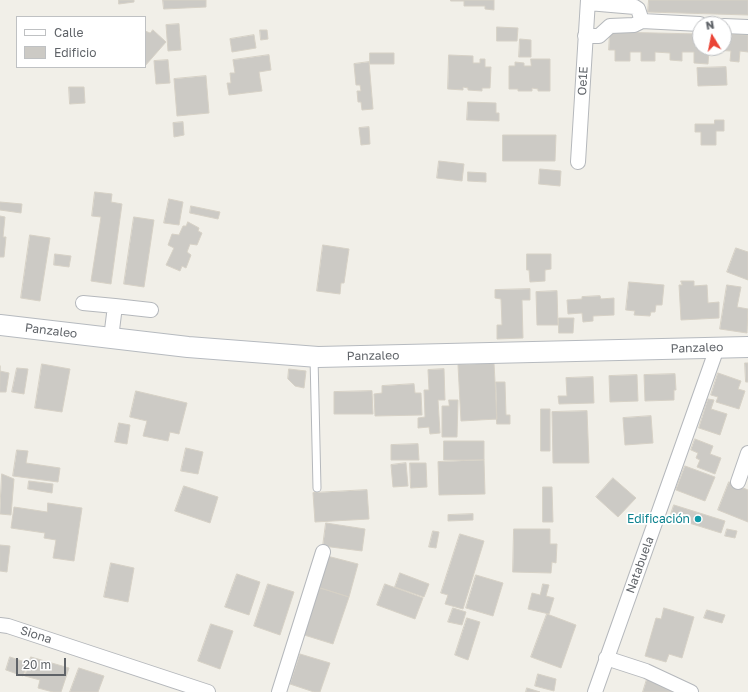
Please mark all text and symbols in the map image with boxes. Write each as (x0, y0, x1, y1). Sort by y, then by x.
legend (16, 16, 146, 68)
north arrow (692, 16, 732, 56)
text: N (705, 18, 715, 32)
text: Calle (54, 25, 83, 40)
text: Edificio (54, 45, 96, 60)
street label: Oe1E (575, 66, 591, 96)
street label: Panzaleo (24, 321, 78, 341)
street label: Panzaleo (670, 340, 724, 356)
street label: Panzaleo (347, 348, 399, 364)
place label: Edificación (627, 512, 690, 526)
marker: Edificación (693, 514, 703, 524)
street label: Natabuela (623, 535, 657, 595)
street label: Siona (18, 623, 54, 647)
scale bar (18, 650, 68, 676)
text: 20 m (23, 657, 51, 672)

